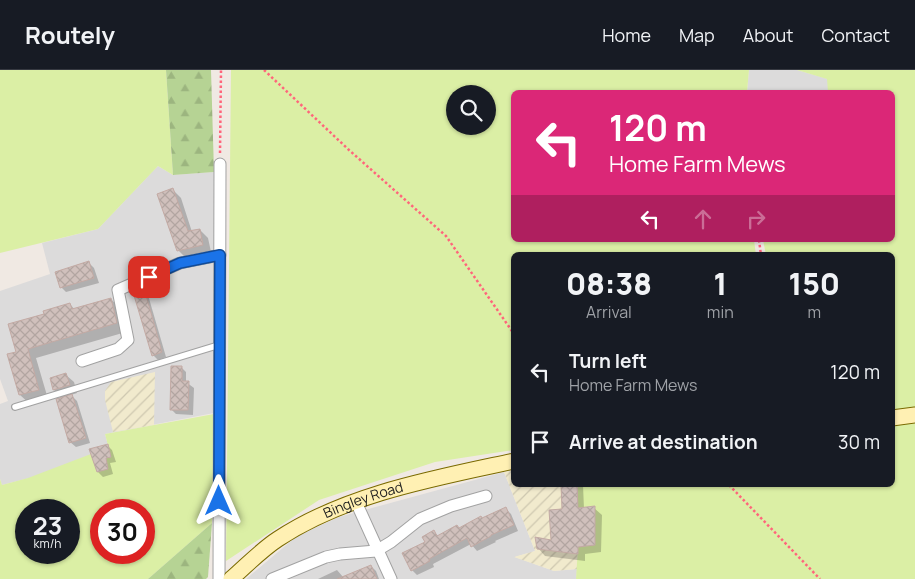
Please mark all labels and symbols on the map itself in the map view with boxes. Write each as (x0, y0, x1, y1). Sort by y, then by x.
pin (128, 256, 170, 298)
position arrow (192, 474, 244, 526)
street label: Bingley Road (320, 477, 405, 522)
speed limit sign: 30 (90, 499, 155, 564)

